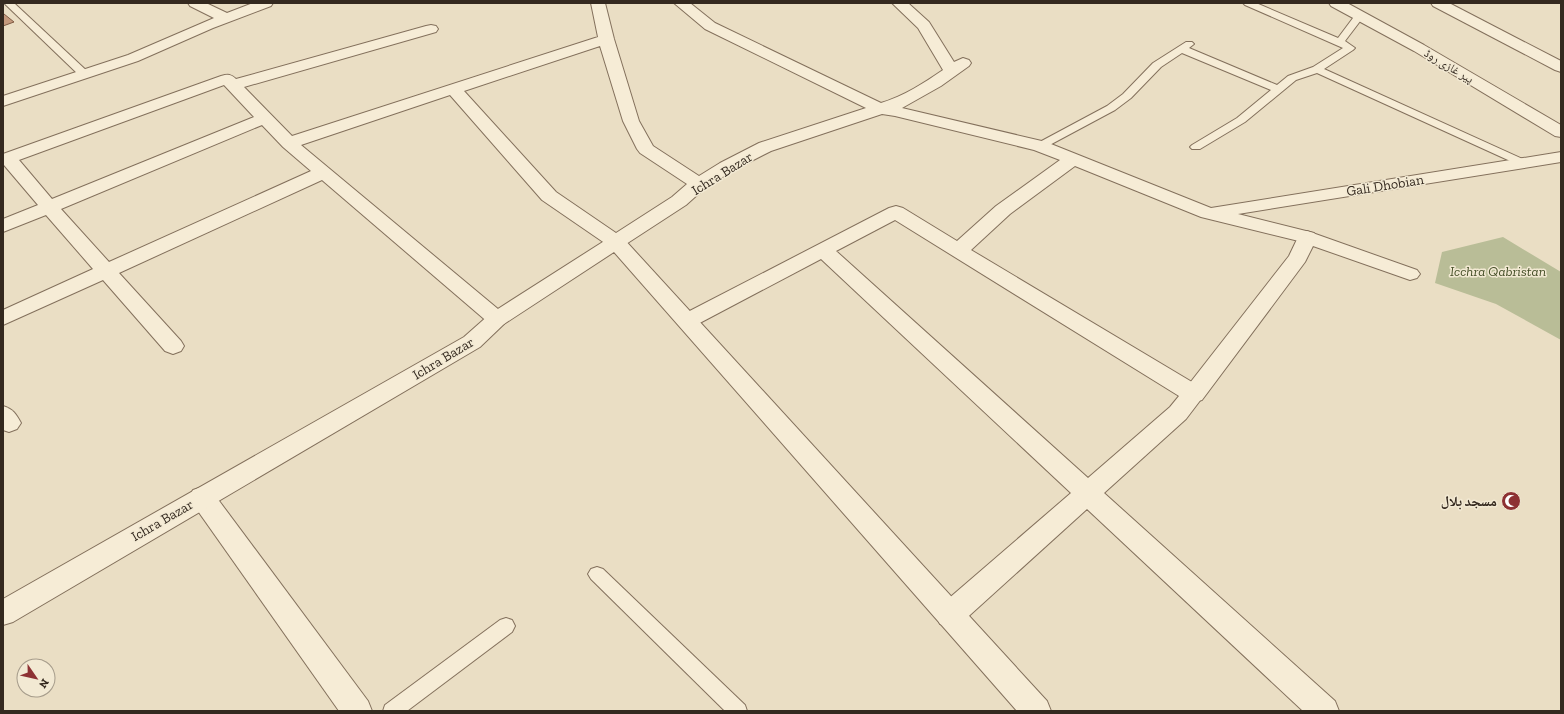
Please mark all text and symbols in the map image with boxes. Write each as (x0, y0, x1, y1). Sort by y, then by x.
street label: پیر غازی روڈ (1422, 46, 1477, 87)
street label: Ichra Bazar (689, 148, 756, 199)
street label: Gali Dhobian (1345, 171, 1425, 200)
park label: Icchra Qabristan (1450, 263, 1546, 280)
street label: Ichra Bazar (409, 333, 477, 383)
mosque icon: مسجد بلال (1500, 490, 1522, 512)
place label: مسجد بلال (1441, 493, 1497, 510)
street label: Ichra Bazar (128, 496, 196, 545)
north arrow (16, 658, 56, 698)
text: N (36, 676, 52, 691)

